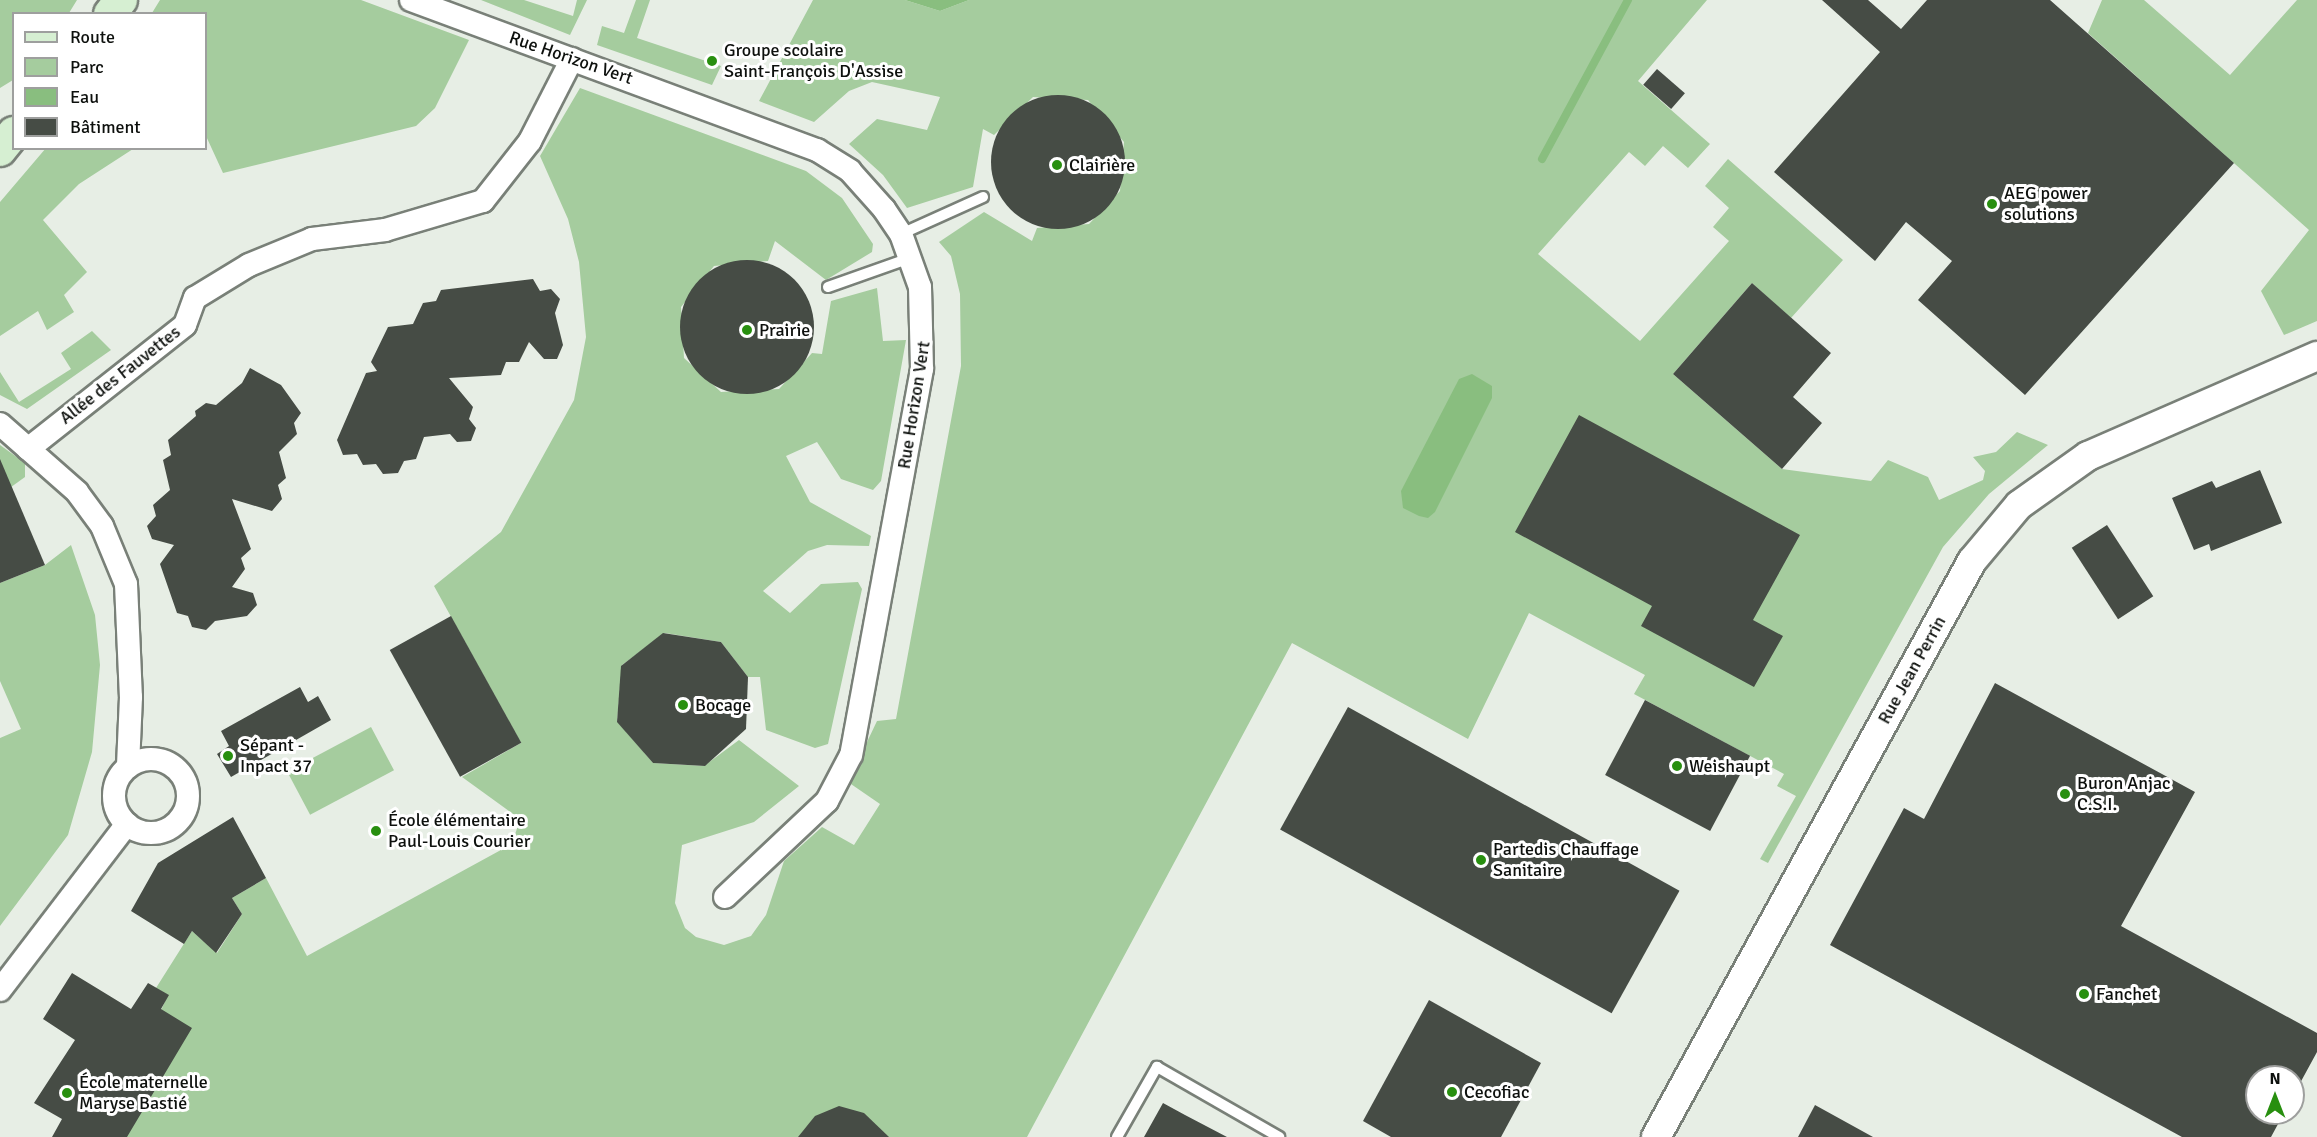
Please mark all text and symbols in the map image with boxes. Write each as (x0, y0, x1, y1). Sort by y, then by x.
legend (12, 12, 207, 150)
text: Route (70, 26, 115, 48)
street label: Rue Horizon Vert (506, 27, 636, 89)
place label: Groupe scolaire Saint-François D'Assise (724, 40, 903, 82)
marker: Groupe scolaire Saint-François D'Assise (705, 54, 719, 68)
text: Parc (70, 56, 104, 78)
text: Eau (70, 86, 99, 108)
text: Bâtiment (70, 116, 141, 138)
place label: Clairière (1069, 154, 1135, 176)
marker: Clairière (1050, 158, 1064, 172)
place label: AEG power solutions (2004, 183, 2088, 226)
marker: AEG power solutions (1985, 197, 1999, 211)
place label: Prairie (759, 319, 810, 341)
street label: Allée des Fauvettes (55, 321, 185, 429)
marker: Prairie (740, 323, 754, 337)
street label: Rue Horizon Vert (893, 340, 935, 470)
street label: Rue Jean Perrin (1873, 612, 1951, 728)
place label: Bocage (695, 694, 751, 716)
marker: Bocage (676, 698, 690, 712)
place label: Sépant - Inpact 37 (240, 735, 312, 777)
marker: Sépant - Inpact 37 (221, 749, 235, 763)
place label: Weishaupt (1689, 755, 1770, 777)
marker: Weishaupt (1670, 759, 1684, 773)
place label: Buron Anjac C.S.I. (2077, 773, 2171, 816)
marker: Buron Anjac C.S.I. (2058, 787, 2072, 801)
place label: École élémentaire Paul-Louis Courier (388, 810, 530, 852)
marker: École élémentaire Paul-Louis Courier (369, 824, 383, 838)
place label: Partedis Chauffage Sanitaire (1493, 839, 1639, 882)
marker: Partedis Chauffage Sanitaire (1474, 853, 1488, 867)
place label: Fanchet (2096, 983, 2157, 1005)
marker: Fanchet (2077, 987, 2091, 1001)
north arrow (2245, 1065, 2305, 1125)
text: N (2269, 1069, 2281, 1089)
place label: École maternelle Maryse Bastié (79, 1072, 208, 1114)
place label: Cecofiac (1464, 1081, 1529, 1103)
marker: Cecofiac (1445, 1085, 1459, 1099)
marker: École maternelle Maryse Bastié (60, 1086, 74, 1100)

